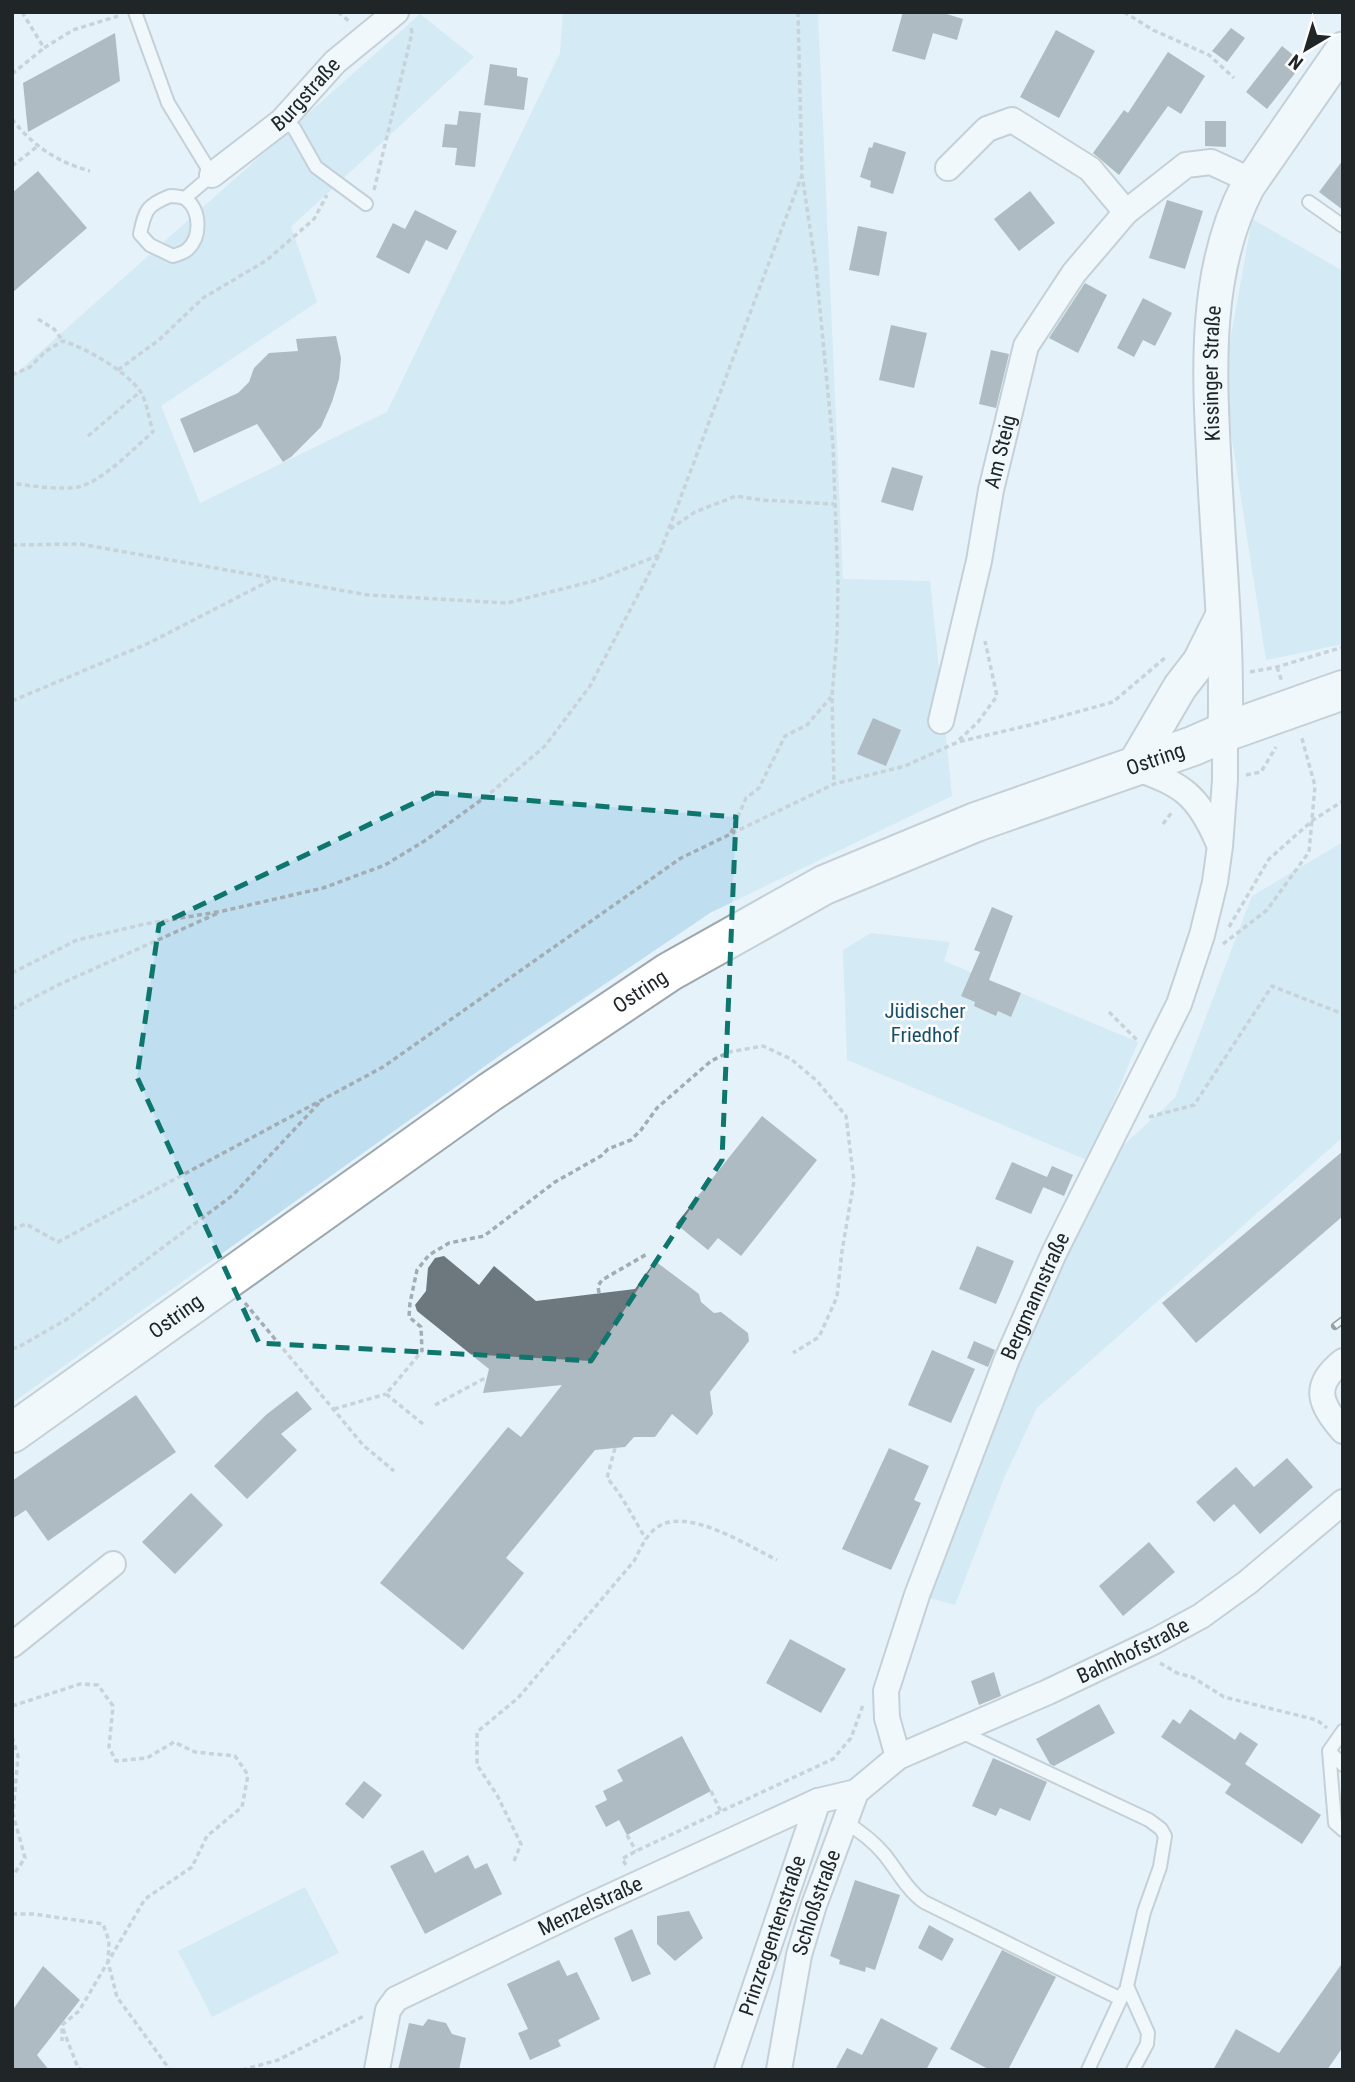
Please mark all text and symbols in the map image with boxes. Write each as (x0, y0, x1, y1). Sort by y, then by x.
north arrow (1271, 14, 1341, 84)
text: N (1284, 49, 1308, 75)
street label: Burgstraße (267, 53, 345, 137)
street label: Kissinger Straße (1199, 304, 1226, 442)
street label: Am Steig (980, 412, 1021, 491)
street label: Ostring (1123, 738, 1188, 780)
street label: Ostring (609, 965, 672, 1018)
park label: Jüdischer Friedhof (884, 999, 966, 1047)
street label: Bergmannstraße (996, 1228, 1074, 1363)
street label: Ostring (144, 1289, 207, 1344)
street label: Bahnhofstraße (1073, 1613, 1193, 1688)
street label: Schloßstraße (788, 1846, 845, 1958)
street label: Prinzregentenstraße (734, 1852, 811, 2019)
street label: Menzelstraße (534, 1871, 646, 1941)

